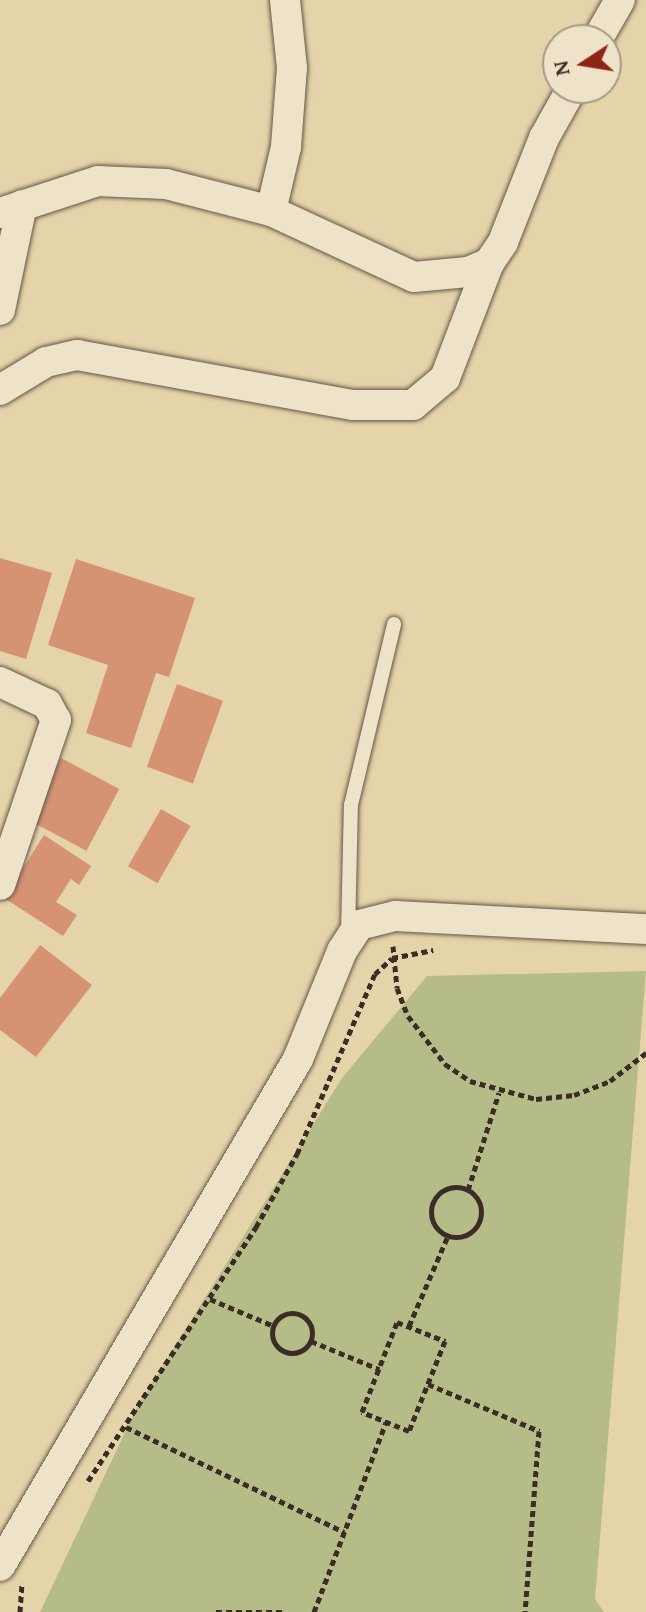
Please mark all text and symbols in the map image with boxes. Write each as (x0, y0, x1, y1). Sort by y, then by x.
north arrow (542, 24, 622, 104)
text: N (543, 58, 578, 79)

